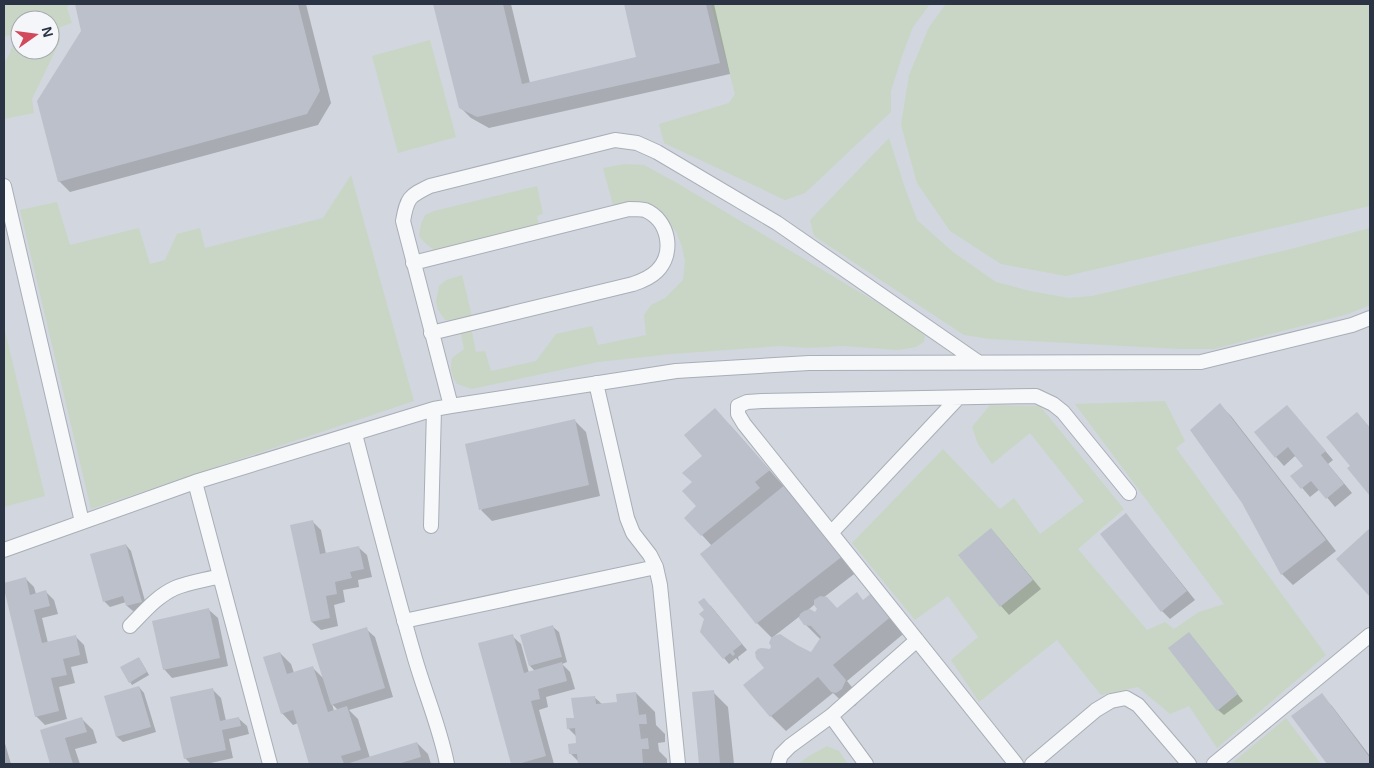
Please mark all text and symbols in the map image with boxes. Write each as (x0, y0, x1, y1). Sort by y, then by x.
north arrow (10, 10, 60, 60)
text: N (39, 25, 57, 39)

